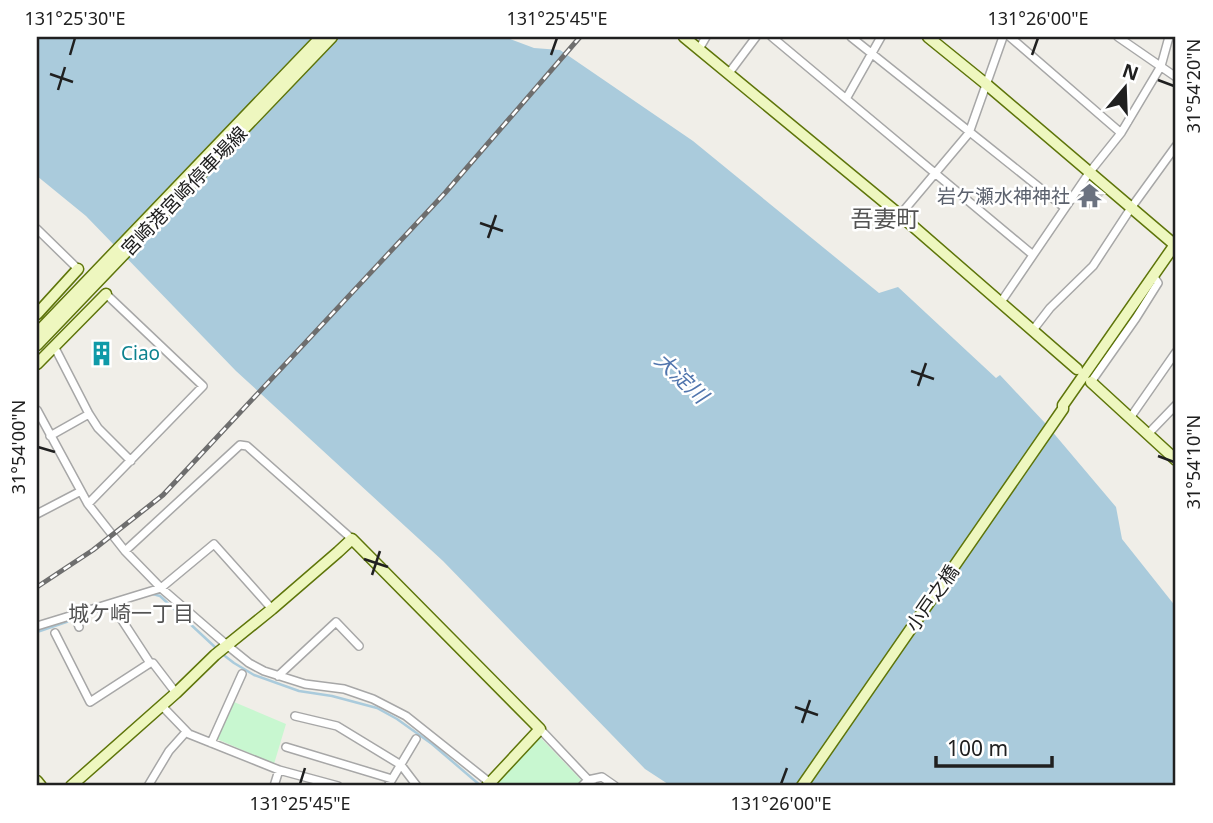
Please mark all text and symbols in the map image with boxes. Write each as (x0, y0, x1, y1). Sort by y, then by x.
text: 131°25'30"E (24, 6, 126, 30)
text: 131°25'45"E (506, 6, 608, 30)
text: 131°26'00"E (987, 6, 1089, 30)
text: 31°54'20"N (1181, 39, 1205, 133)
north arrow (1090, 52, 1160, 122)
text: N (1119, 57, 1142, 87)
street label: 宮崎港宮崎停車場線 (115, 120, 253, 262)
temple icon: 岩ケ瀬水神神社 (1076, 182, 1104, 210)
place label: 岩ケ瀬水神神社 (937, 183, 1070, 209)
district label: 吾妻町 (851, 202, 920, 234)
building icon: Ciao (87, 339, 115, 367)
place label: Ciao (121, 340, 160, 366)
water label: 大淀川 (649, 346, 716, 410)
text: 31°54'00"N (6, 400, 30, 494)
text: 31°54'10"N (1181, 415, 1205, 509)
street label: 小戸之橋 (900, 559, 964, 637)
district label: 城ケ崎一丁目 (68, 599, 194, 627)
scale bar (936, 725, 1052, 769)
text: 100 m (947, 734, 1008, 762)
text: 131°25'45"E (249, 791, 351, 815)
text: 131°26'00"E (730, 791, 832, 815)

